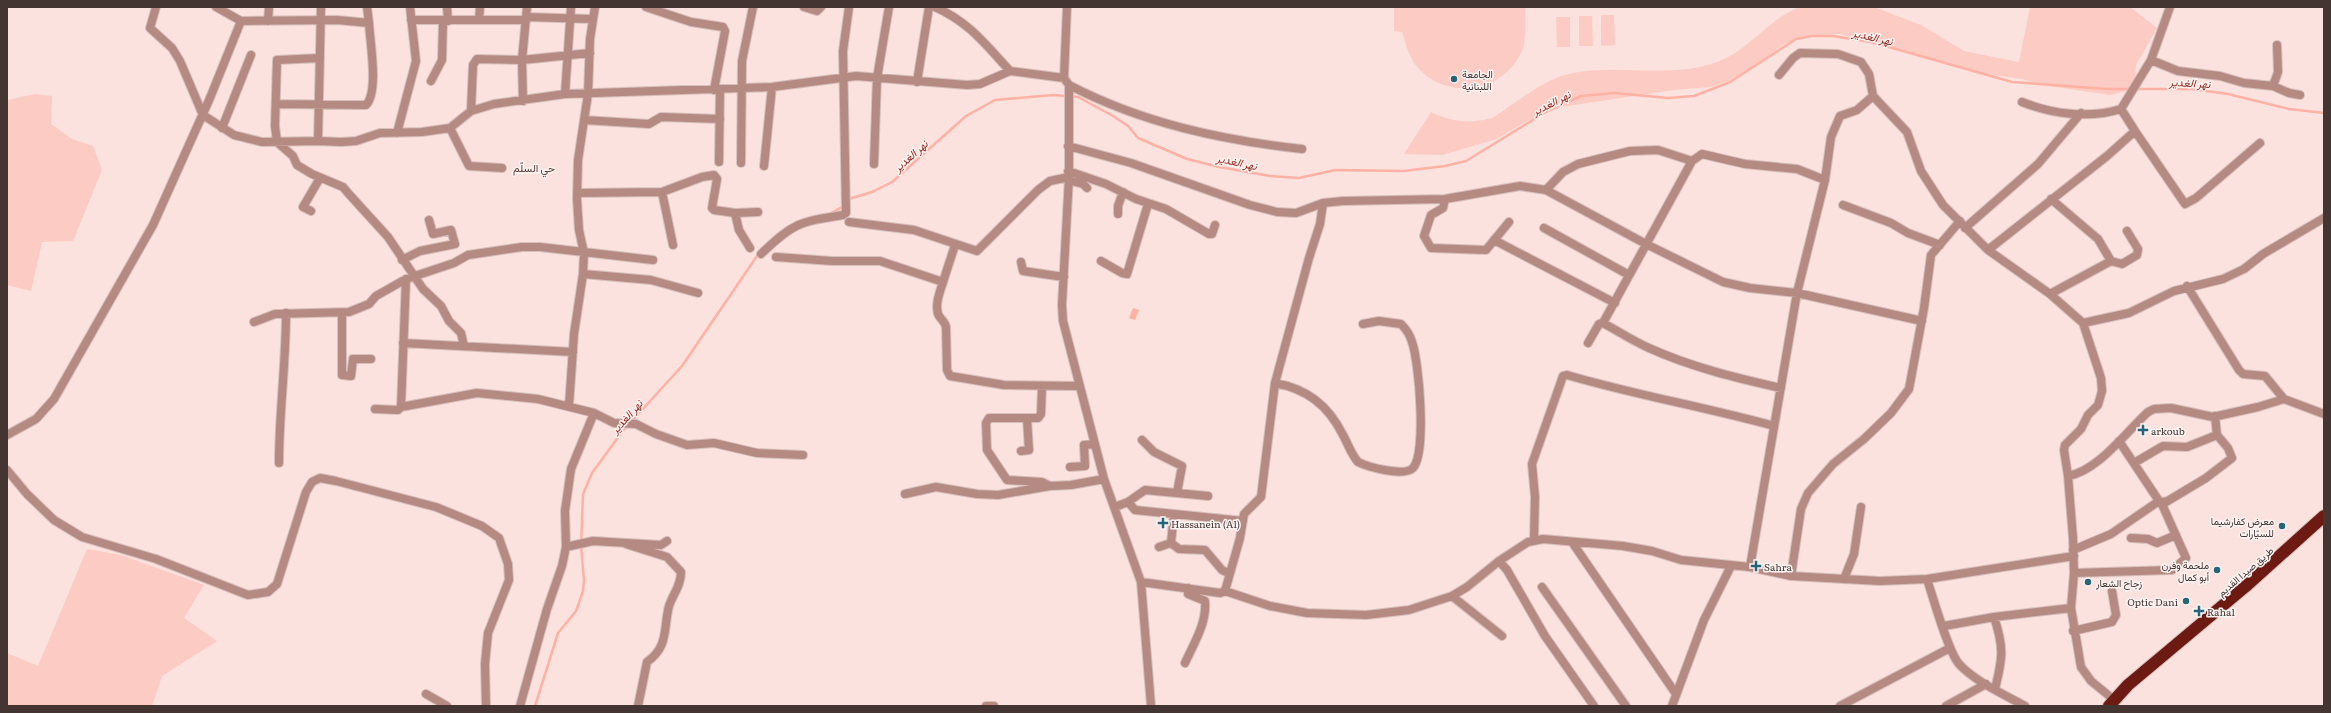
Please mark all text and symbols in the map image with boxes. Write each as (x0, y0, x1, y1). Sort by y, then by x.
water label: نهر الغدير (1850, 23, 1896, 49)
place label: الجامعة اللبنانية (1462, 66, 1493, 93)
water label: نهر الغدير (2168, 73, 2212, 91)
marker: الجامعة اللبنانية (1449, 74, 1459, 84)
water label: نهر الغدير (1528, 85, 1574, 119)
water label: نهر الغدير (889, 135, 931, 175)
water label: نهر الغدير (1214, 149, 1259, 173)
district label: حي السلّم (513, 159, 555, 178)
water label: نهر الغدير (606, 395, 646, 437)
place label: arkoub (2151, 423, 2185, 438)
marker: arkoub (2138, 425, 2148, 435)
place label: معرض كفارشيما للسيّارات (2211, 513, 2274, 540)
place label: Hassanein (Al) (1171, 516, 1240, 531)
marker: Hassanein (Al) (1158, 518, 1168, 528)
marker: معرض كفارشيما للسيّارات (2277, 521, 2287, 531)
street label: طريق صيدا القديم (2214, 542, 2277, 600)
place label: ملحمة وفرن أبو كمال (2161, 557, 2210, 584)
place label: Sahra (1764, 559, 1793, 574)
marker: Sahra (1751, 561, 1761, 571)
marker: ملحمة وفرن أبو كمال (2212, 565, 2222, 575)
place label: زجاح الشعار (2095, 575, 2142, 590)
marker: زجاح الشعار (2083, 577, 2093, 587)
place label: Optic Dani (2127, 594, 2179, 609)
marker: Optic Dani (2181, 596, 2191, 606)
place label: Rahal (2207, 604, 2236, 619)
marker: Rahal (2194, 606, 2204, 616)

